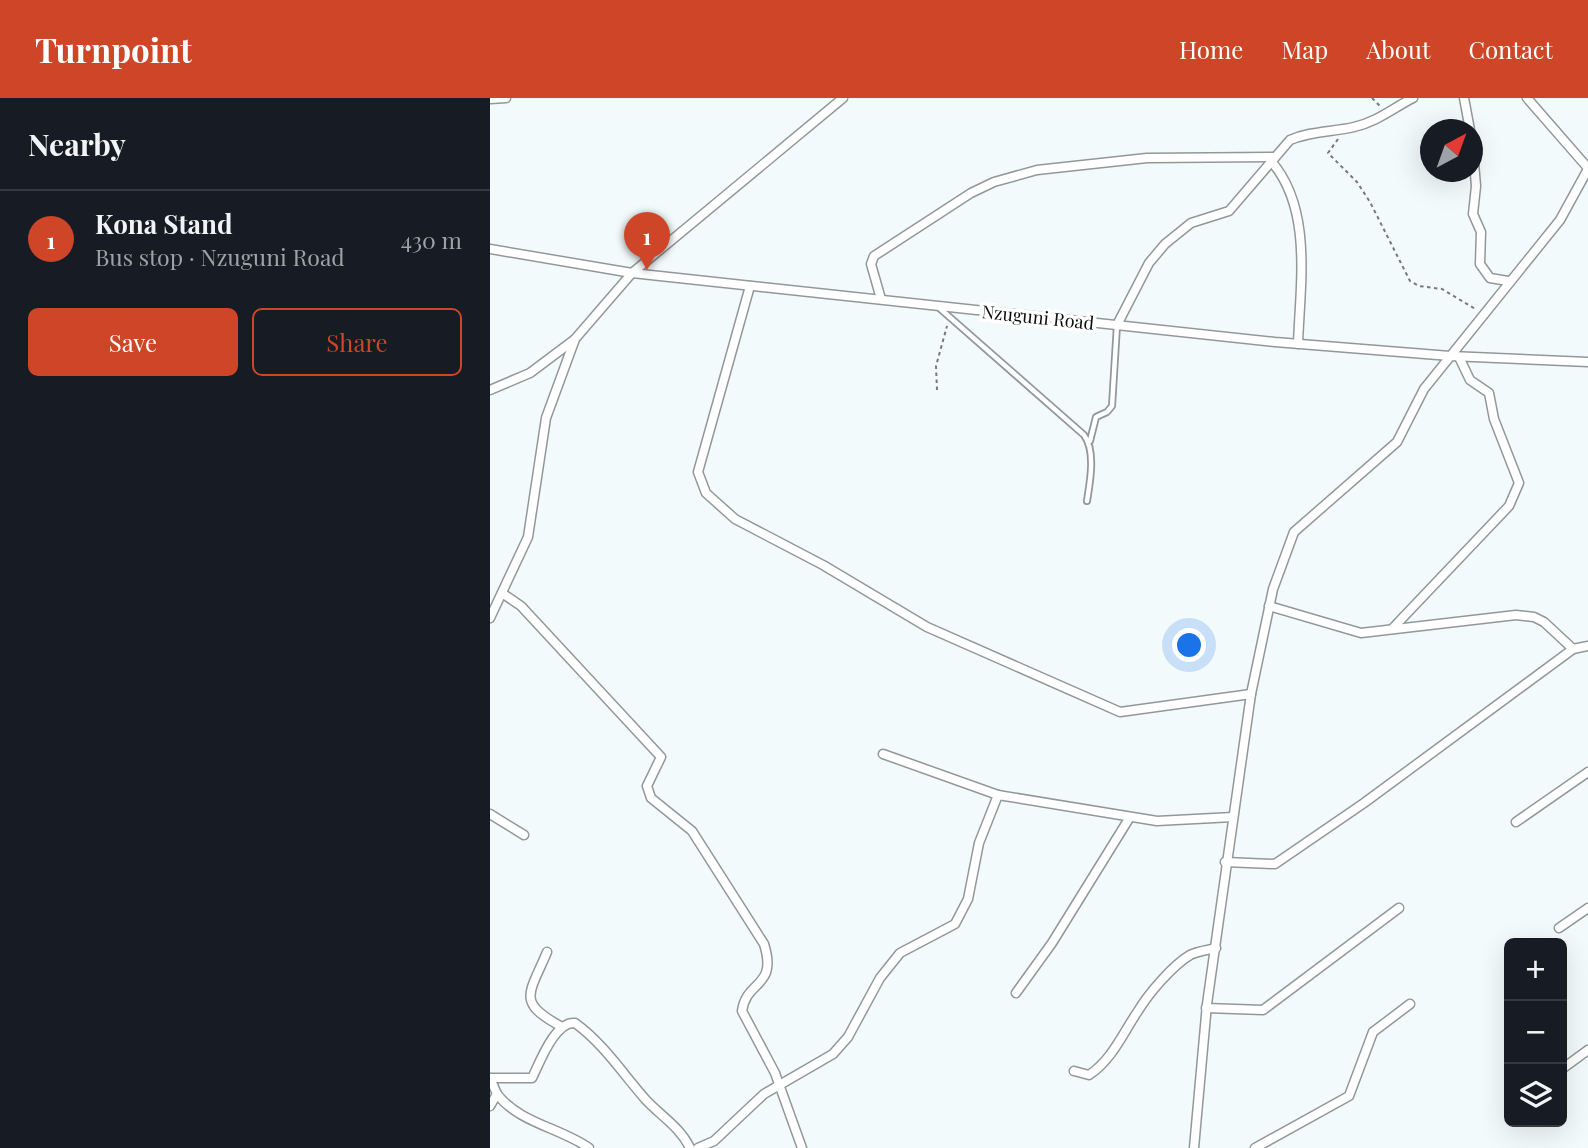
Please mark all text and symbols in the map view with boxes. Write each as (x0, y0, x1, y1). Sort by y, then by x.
text: Turnpoint (35, 27, 192, 71)
text: Home (1179, 33, 1243, 65)
text: Map (1281, 33, 1328, 65)
text: About (1366, 33, 1430, 65)
text: Contact (1468, 33, 1553, 65)
north arrow (1420, 119, 1483, 182)
text: Nearby (28, 124, 126, 164)
text: Kona Stand (95, 206, 233, 241)
pin: 1 (624, 212, 670, 270)
text: 1 (47, 224, 55, 255)
text: 430 m (401, 224, 462, 255)
text: Bus stop · Nzuguni Road (95, 241, 345, 272)
street label: Nzuguni Road (981, 299, 1096, 335)
button: Save (28, 308, 238, 376)
button: Share (252, 308, 462, 376)
your location (1172, 628, 1206, 662)
map controls (1504, 938, 1567, 1127)
button: + (1504, 938, 1567, 1001)
button: − (1504, 1001, 1567, 1064)
button: layers (1504, 1064, 1567, 1127)

